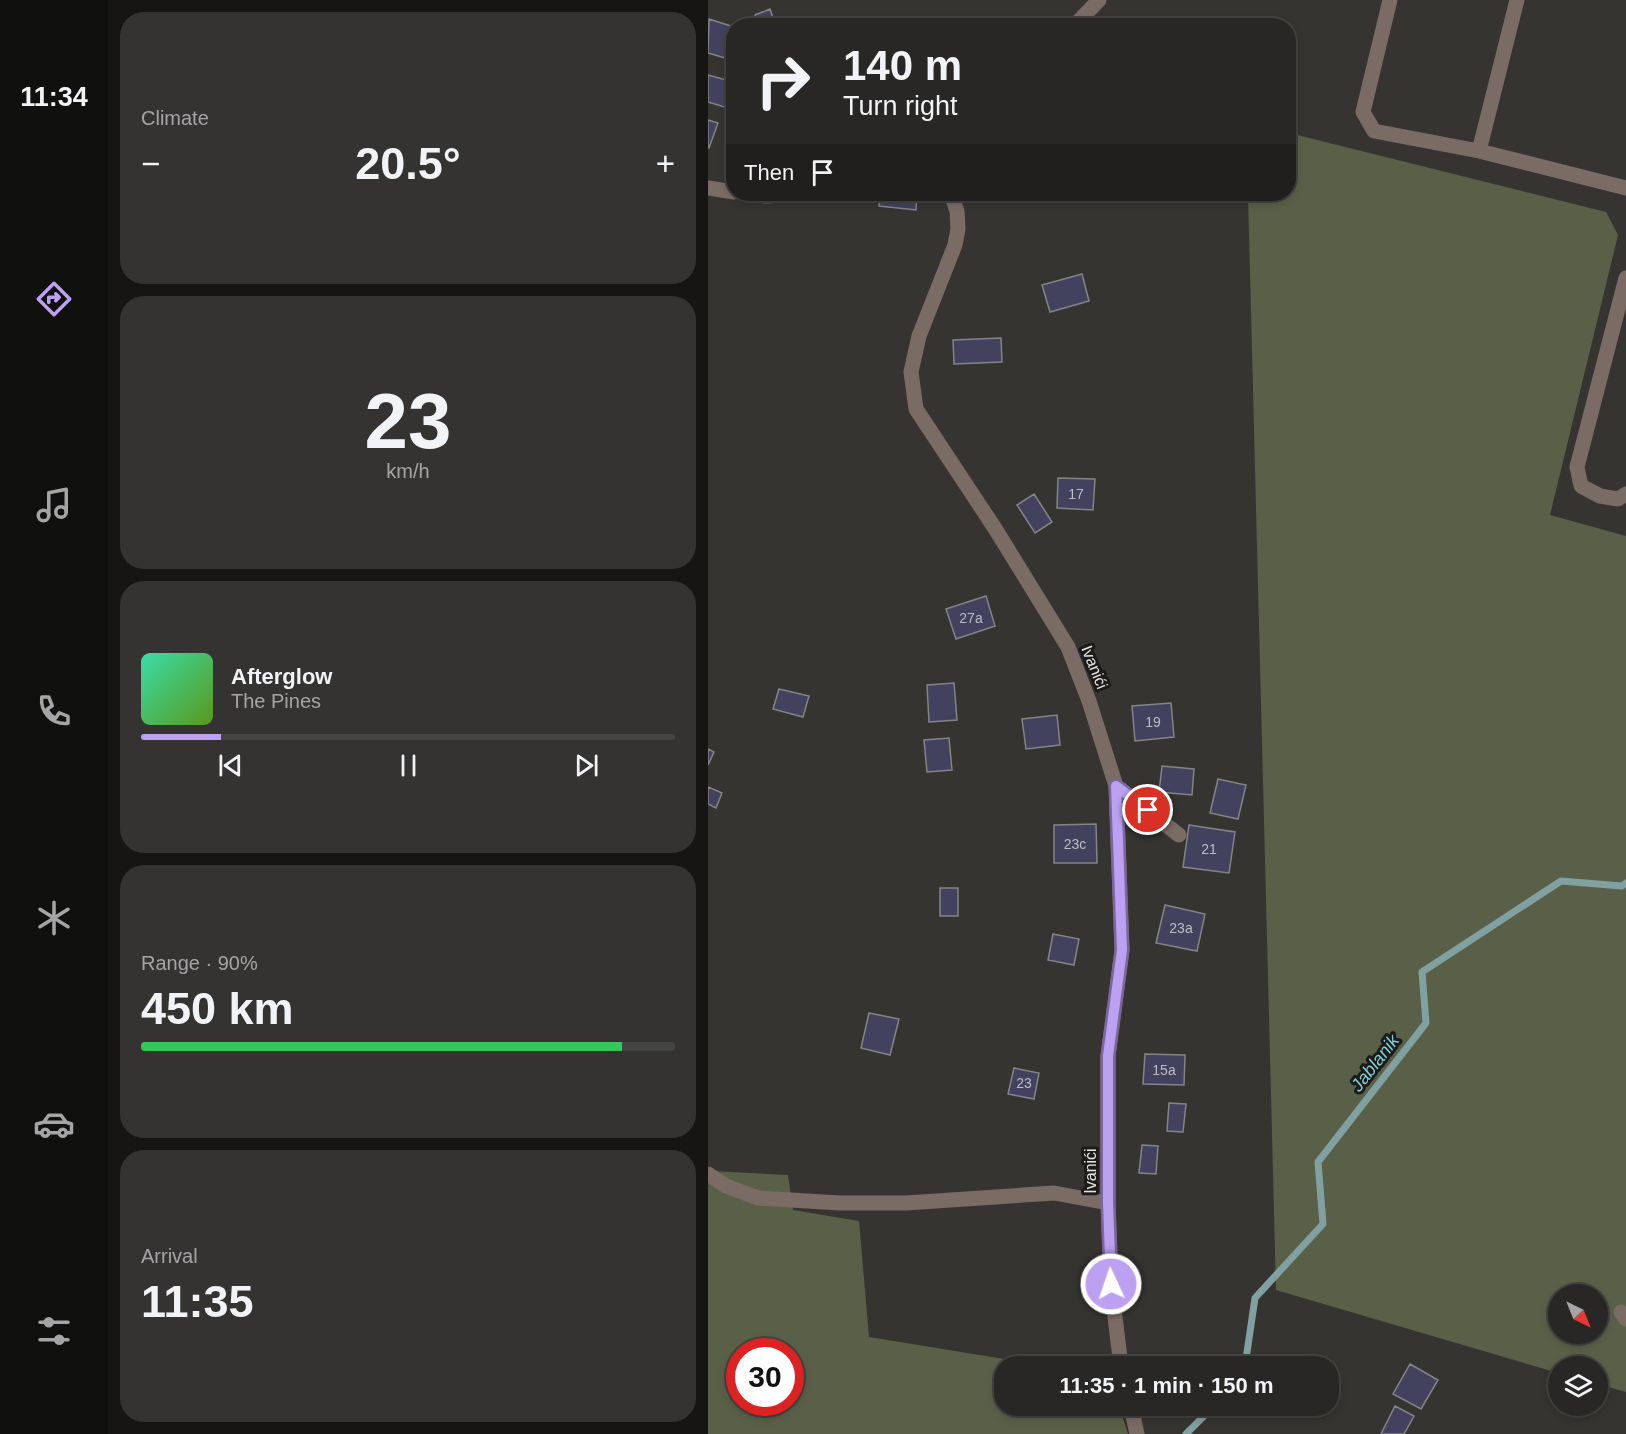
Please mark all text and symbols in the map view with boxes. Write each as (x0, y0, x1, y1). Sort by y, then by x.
icon: right (744, 42, 822, 120)
text: 140 m (843, 42, 962, 89)
text: 11:34 (20, 82, 88, 112)
text: Turn right (843, 91, 958, 121)
text: Climate (141, 107, 209, 129)
text: 20.5° (355, 138, 461, 189)
text: − (141, 145, 160, 182)
text: + (656, 145, 675, 182)
icon: arrive (806, 156, 839, 189)
text: Then (744, 160, 794, 185)
icon: directions (33, 278, 75, 320)
text: 23 (365, 377, 451, 465)
text: km/h (386, 460, 430, 482)
icon: music (33, 484, 75, 526)
house number: 17 (1068, 486, 1084, 502)
house number: 27a (959, 610, 983, 626)
street label: Ivanići (1078, 643, 1111, 691)
text: Afterglow (231, 664, 332, 689)
icon: phone (33, 690, 75, 732)
text: The Pines (231, 690, 321, 712)
house number: 19 (1145, 714, 1161, 730)
icon: previous (214, 749, 247, 782)
icon: pause (392, 749, 425, 782)
icon: next (570, 749, 603, 782)
pin (1122, 784, 1173, 835)
icon: arrive (1131, 793, 1164, 826)
house number: 23c (1064, 836, 1086, 852)
house number: 21 (1201, 841, 1217, 857)
icon: climate (33, 897, 75, 939)
house number: 23a (1169, 920, 1193, 936)
text: Range · 90% (141, 952, 258, 974)
text: 450 km (141, 983, 294, 1034)
water label: Jablanik (1346, 1030, 1404, 1096)
house number: 15a (1152, 1062, 1176, 1078)
house number: 23 (1016, 1075, 1032, 1091)
icon: car (33, 1103, 75, 1145)
street label: Ivanići (1082, 1148, 1099, 1194)
text: Arrival (141, 1245, 198, 1267)
position arrow (1079, 1252, 1143, 1316)
text: 11:35 (141, 1276, 254, 1327)
north arrow (1548, 1284, 1608, 1344)
map controls (1548, 1284, 1608, 1416)
icon: filters (33, 1310, 75, 1352)
speed limit sign: 30 (726, 1338, 804, 1416)
button: layers (1548, 1356, 1608, 1416)
text: 11:35 · 1 min · 150 m (1060, 1373, 1274, 1398)

